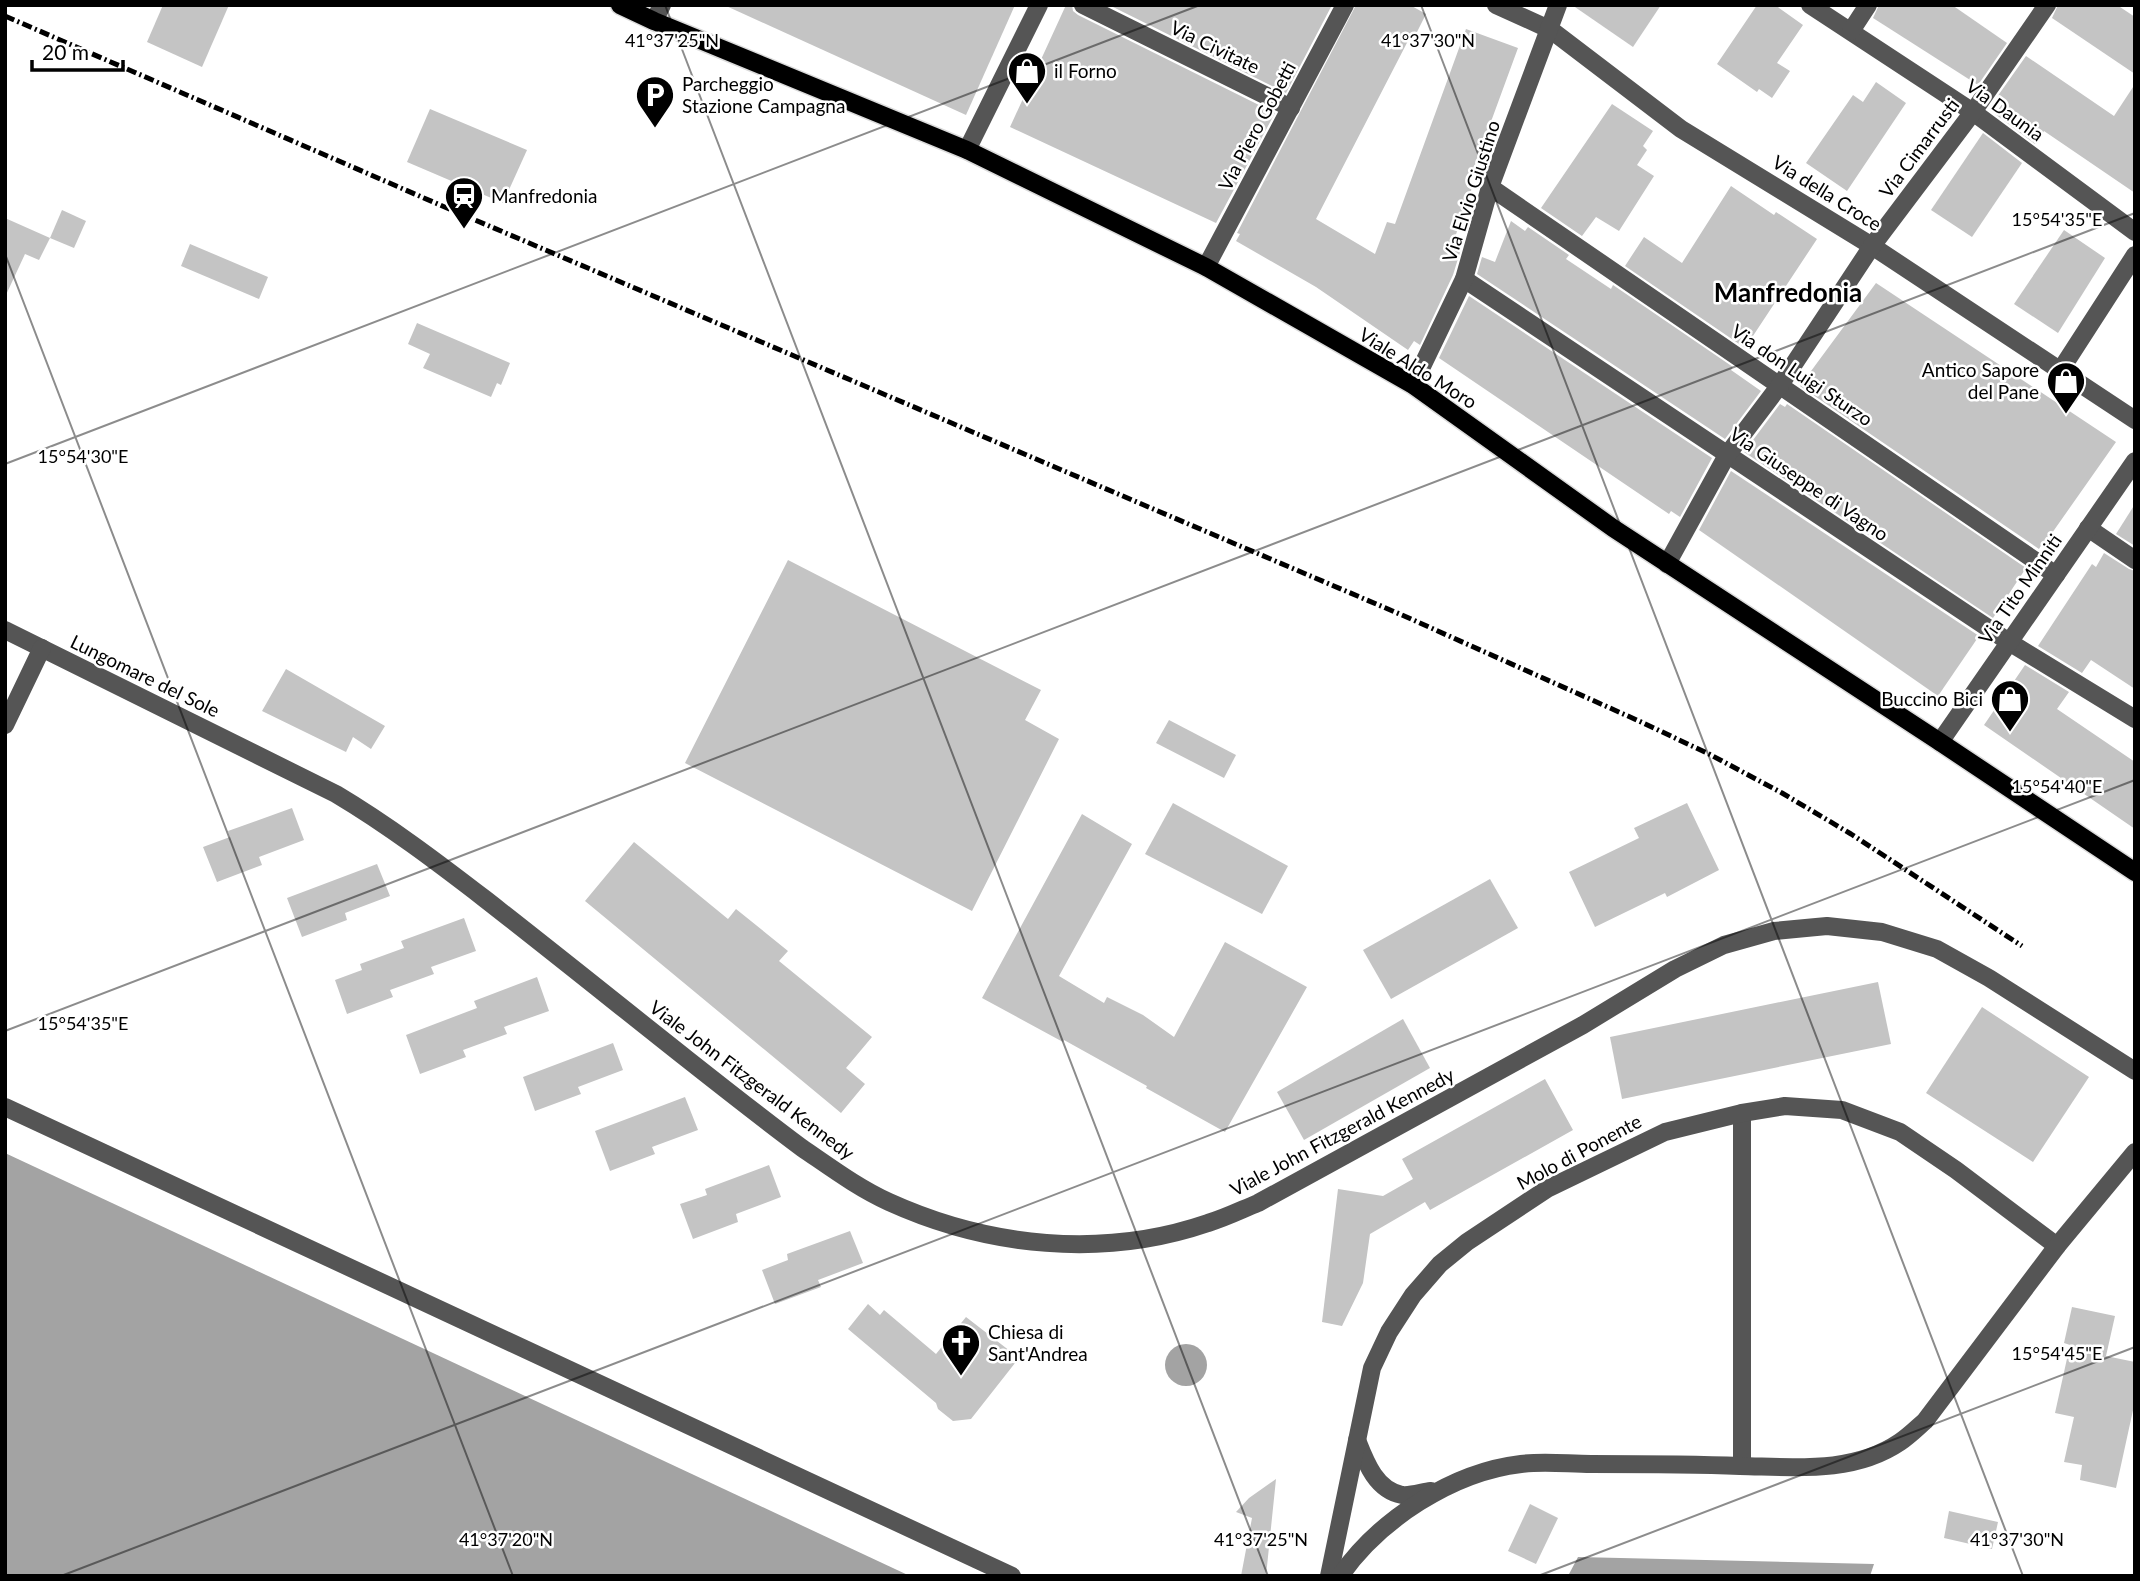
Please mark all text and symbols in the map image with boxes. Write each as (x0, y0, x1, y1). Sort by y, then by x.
street label: Via Civitate (1167, 15, 1264, 78)
scale bar (32, 28, 122, 72)
text: 41°37'25"N (625, 29, 719, 51)
text: 41°37'30"N (1381, 29, 1475, 51)
text: 20 m (42, 39, 89, 64)
shop icon: il Forno (1006, 50, 1048, 105)
street label: Via Piero Gobetti (1213, 57, 1300, 194)
place label: il Forno (1054, 59, 1117, 82)
place label: Parcheggio Stazione Campagna (682, 72, 845, 117)
parking icon: Parcheggio Stazione Campagna (634, 74, 676, 129)
street label: Via Daunia (1962, 74, 2049, 146)
street label: Via Cimarrusti (1874, 93, 1963, 202)
street label: Via Elvio Giustino (1437, 117, 1504, 264)
street label: Via della Croce (1768, 150, 1886, 235)
station icon: Manfredonia (443, 175, 485, 230)
place label: Manfredonia (491, 184, 598, 207)
text: 15°54'35"E (2012, 208, 2102, 230)
district label: Manfredonia (1714, 276, 1862, 308)
street label: Via don Luigi Sturzo (1727, 319, 1877, 430)
street label: Viale Aldo Moro (1355, 322, 1481, 413)
place label: Antico Sapore del Pane (1922, 358, 2039, 403)
shop icon: Antico Sapore del Pane (2045, 360, 2087, 415)
street label: Via Giuseppe di Vagno (1725, 422, 1893, 545)
text: 15°54'30"E (38, 445, 128, 467)
street label: Via Tito Minniti (1973, 529, 2066, 648)
street label: Lungomare del Sole (67, 629, 223, 722)
shop icon: Buccino Bici (1989, 678, 2031, 733)
place label: Buccino Bici (1881, 687, 1983, 710)
text: 15°54'40"E (2012, 775, 2102, 797)
street label: Viale John Fitzgerald Kennedy (645, 995, 859, 1164)
text: 15°54'35"E (38, 1012, 128, 1034)
street label: Viale John Fitzgerald Kennedy (1226, 1063, 1458, 1200)
street label: Molo di Ponente (1512, 1109, 1645, 1194)
place label: Chiesa di Sant'Andrea (988, 1320, 1088, 1365)
church icon: Chiesa di Sant'Andrea (940, 1322, 982, 1377)
text: 15°54'45"E (2012, 1342, 2102, 1364)
text: 41°37'20"N (459, 1528, 553, 1550)
text: 41°37'25"N (1214, 1528, 1308, 1550)
text: 41°37'30"N (1970, 1528, 2064, 1550)

